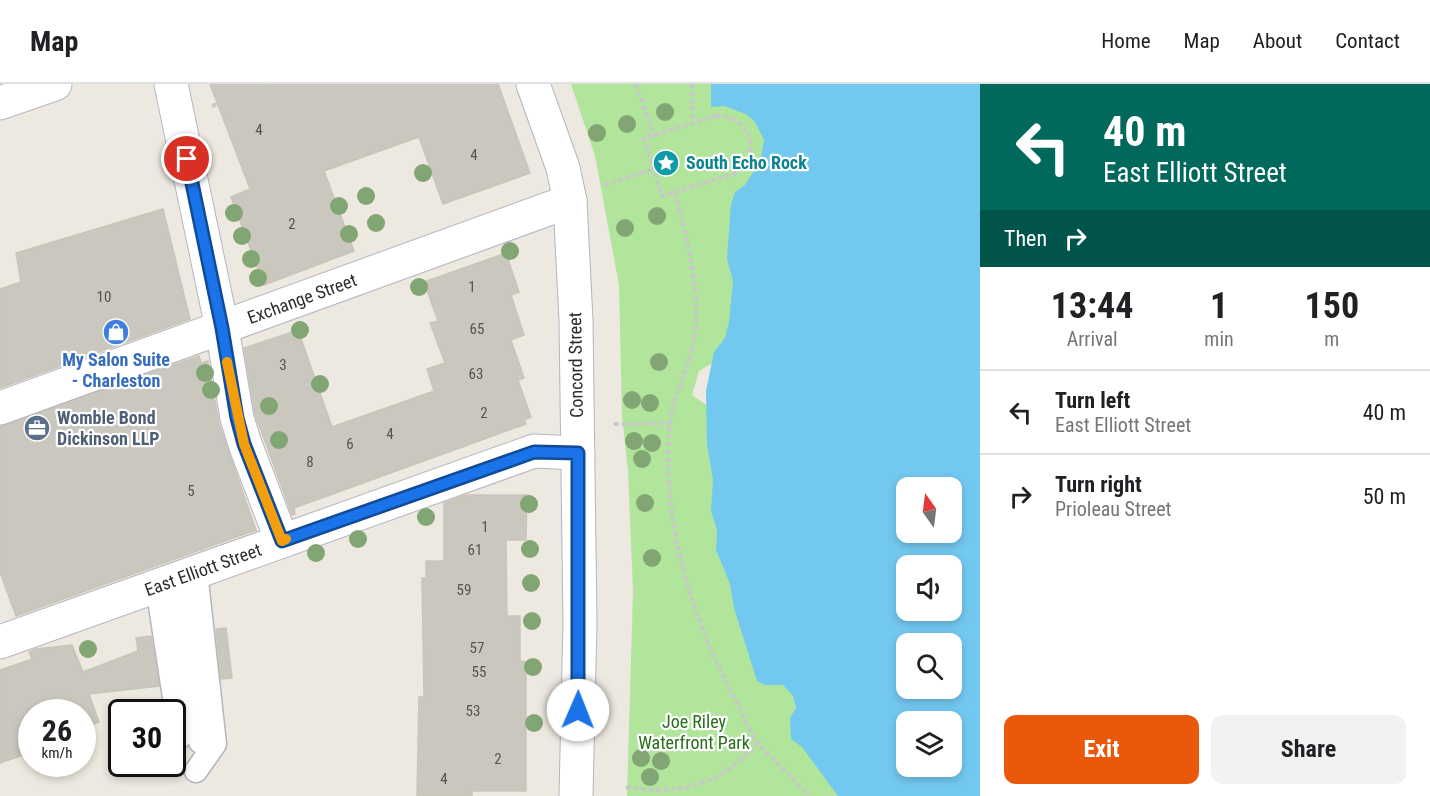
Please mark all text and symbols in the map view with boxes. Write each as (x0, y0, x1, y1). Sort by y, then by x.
text: Map (30, 25, 78, 58)
text: Home (1101, 29, 1151, 53)
text: Map (1184, 29, 1220, 53)
text: About (1253, 29, 1302, 53)
text: Contact (1335, 29, 1400, 53)
text: 40 m (1103, 107, 1186, 156)
icon: left (1004, 108, 1082, 186)
house number: 4 (255, 121, 263, 139)
pin (161, 133, 212, 184)
icon: arrive (170, 142, 203, 175)
house number: 4 (470, 146, 478, 164)
place icon: South Echo Rock (651, 148, 681, 178)
place label: South Echo Rock (686, 152, 807, 173)
text: East Elliott Street (1103, 157, 1287, 189)
house number: 2 (288, 215, 296, 233)
icon: right (1059, 222, 1092, 255)
text: Then (1004, 226, 1047, 251)
street label: Exchange Street (244, 269, 359, 328)
house number: 1 (468, 278, 476, 296)
text: 13:44 (1051, 285, 1133, 327)
text: 1 (1210, 285, 1228, 327)
text: 150 (1305, 285, 1359, 327)
house number: 10 (97, 288, 111, 306)
street label: Concord Street (564, 312, 587, 418)
shop icon: My Salon Suite - Charleston (101, 317, 131, 347)
house number: 65 (470, 320, 484, 338)
text: Arrival (1067, 327, 1118, 351)
text: min (1204, 327, 1234, 351)
text: m (1324, 327, 1339, 351)
place label: My Salon Suite - Charleston (62, 349, 170, 391)
house number: 3 (279, 356, 287, 374)
house number: 63 (469, 365, 483, 383)
text: Turn left (1055, 388, 1130, 413)
icon: left (1004, 396, 1037, 429)
text: 40 m (1363, 400, 1406, 425)
house number: 2 (480, 404, 488, 422)
place label: Womble Bond Dickinson LLP (57, 407, 160, 449)
office icon: Womble Bond Dickinson LLP (22, 413, 52, 443)
text: East Elliott Street (1055, 413, 1191, 437)
house number: 4 (386, 425, 394, 443)
house number: 6 (346, 435, 354, 453)
house number: 8 (306, 453, 314, 471)
text: Turn right (1055, 472, 1142, 497)
north arrow (896, 477, 962, 543)
map controls (896, 477, 962, 777)
icon: right (1004, 480, 1037, 513)
house number: 5 (187, 482, 195, 500)
text: 50 m (1363, 484, 1406, 509)
text: Prioleau Street (1055, 497, 1171, 521)
house number: 1 (481, 518, 489, 536)
street label: East Elliott Street (142, 539, 264, 600)
house number: 61 (468, 541, 482, 559)
button: sound (896, 555, 962, 621)
house number: 59 (457, 581, 471, 599)
button: search (896, 633, 962, 699)
house number: 57 (470, 639, 484, 657)
house number: 55 (472, 663, 486, 681)
position arrow (546, 678, 610, 742)
speed limit sign: 30 (108, 699, 186, 777)
house number: 53 (466, 702, 480, 720)
park label: Joe Riley Waterfront Park (638, 711, 750, 753)
button: layers (896, 711, 962, 777)
text: 26 (42, 713, 72, 748)
button: Exit (1004, 715, 1199, 784)
button: Share (1211, 715, 1406, 784)
text: km/h (42, 744, 72, 762)
house number: 2 (494, 750, 502, 768)
house number: 4 (440, 770, 448, 788)

